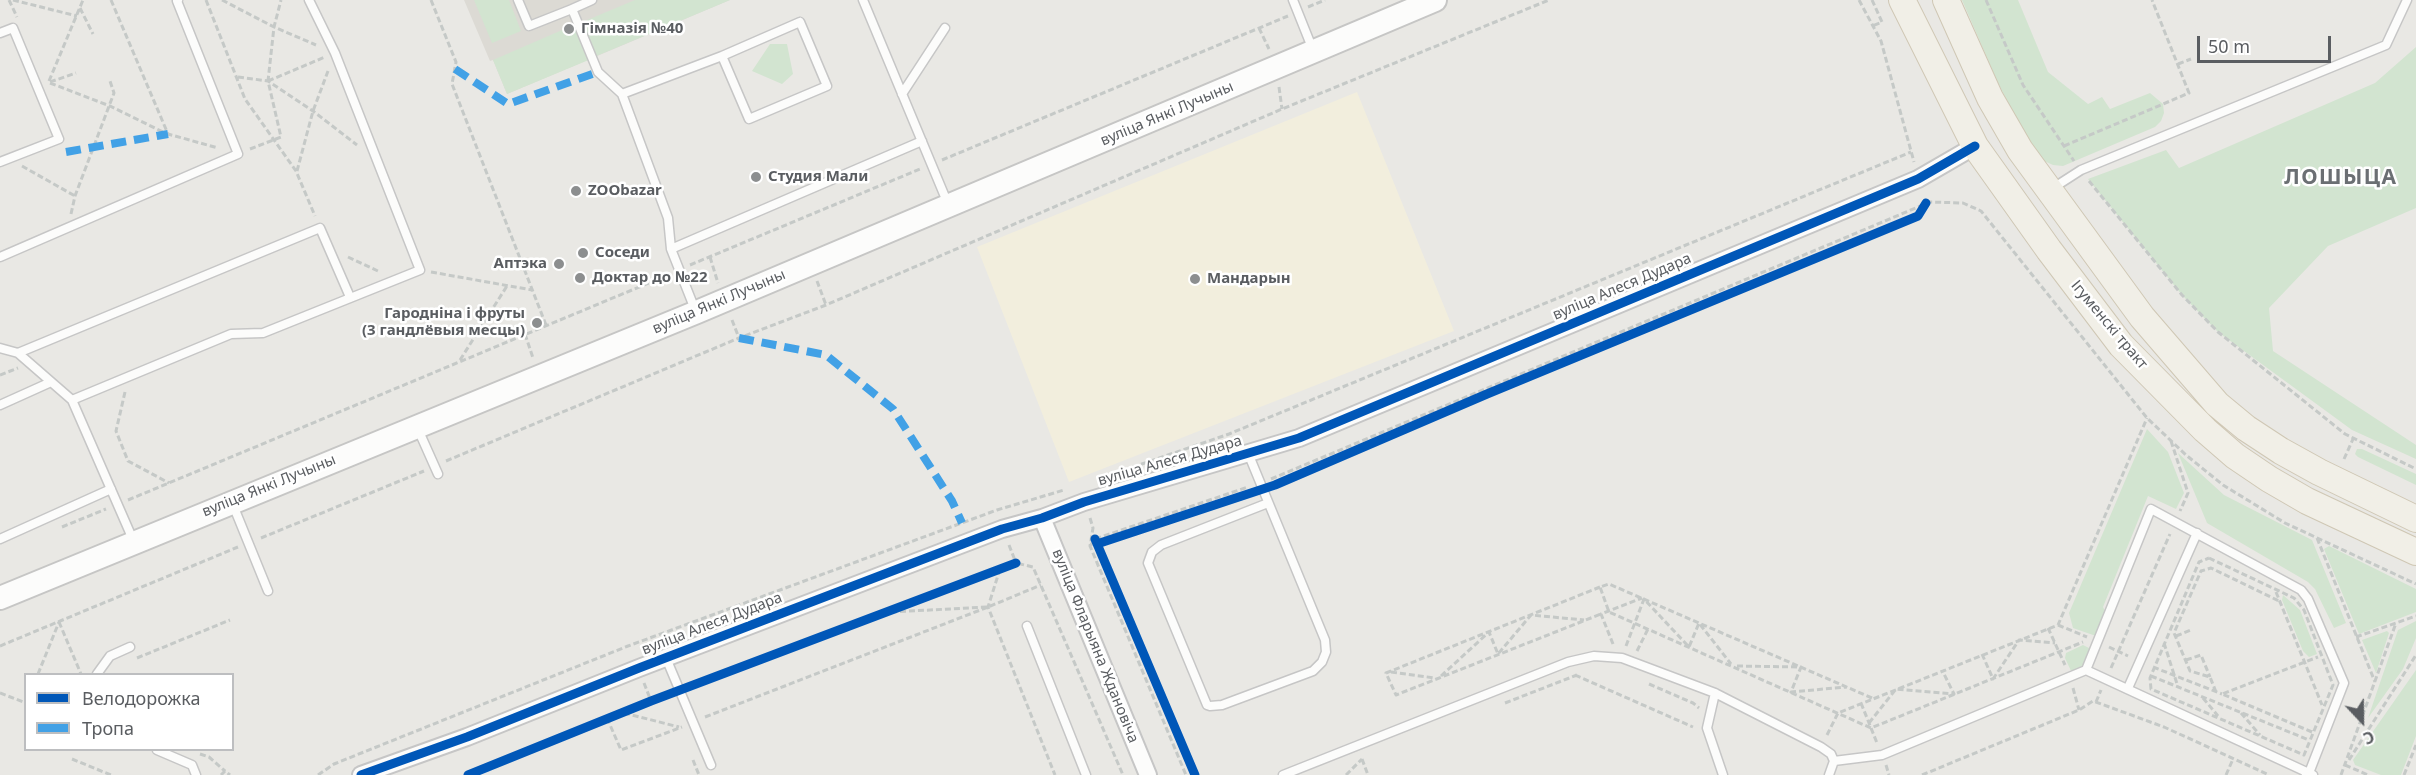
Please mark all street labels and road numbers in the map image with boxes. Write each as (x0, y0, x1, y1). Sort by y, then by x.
street label: вуліца Янкі Лучыны (1098, 78, 1236, 150)
street label: вуліца Алеся Дудара (1550, 250, 1694, 324)
street label: вуліца Янкі Лучыны (650, 266, 788, 338)
street label: Ігуменскі тракт (2067, 277, 2151, 373)
street label: вуліца Алеся Дудара (1096, 432, 1244, 490)
street label: вуліца Янкі Лучыны (199, 451, 339, 521)
street label: вуліца Фларыяна Ждановіча (1048, 546, 1142, 746)
street label: вуліца Алеся Дудара (639, 589, 785, 659)

